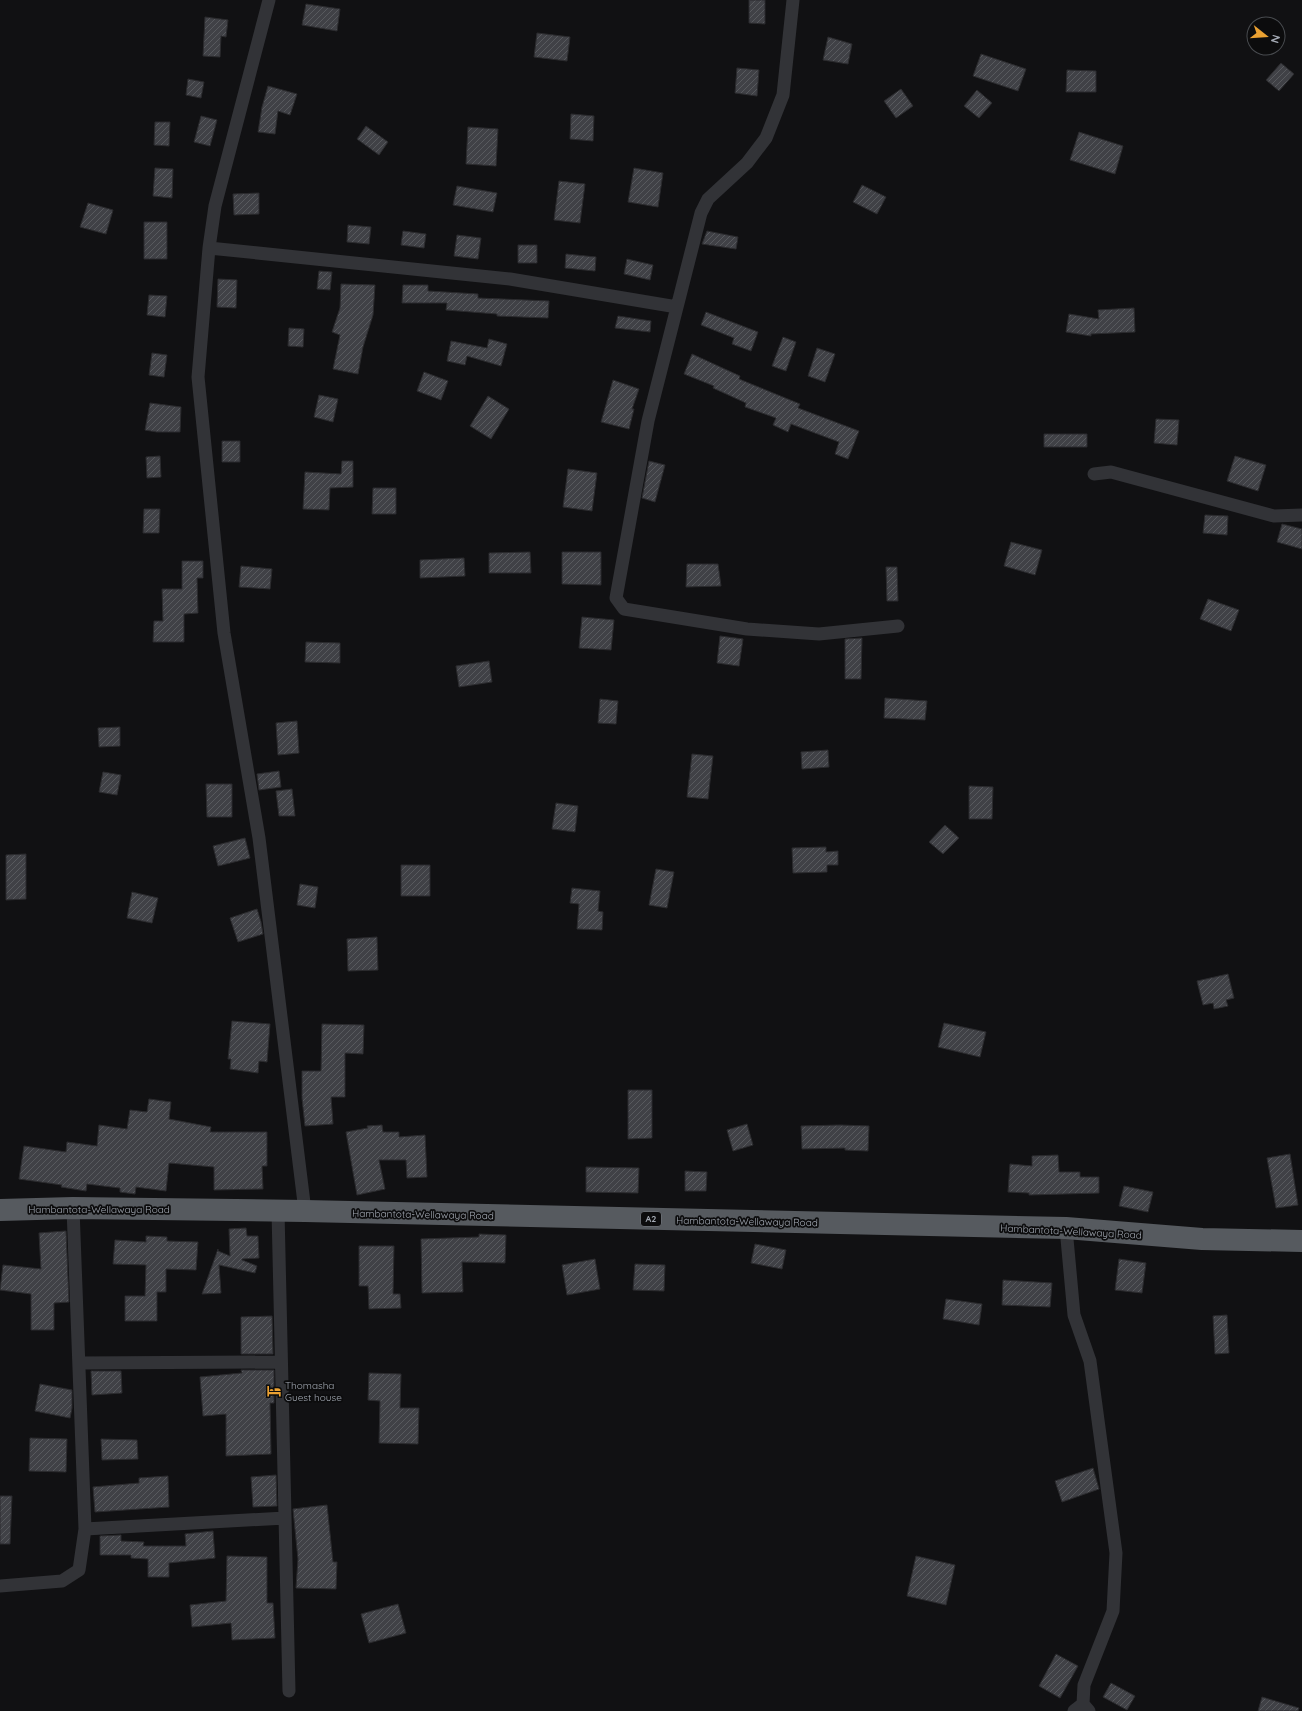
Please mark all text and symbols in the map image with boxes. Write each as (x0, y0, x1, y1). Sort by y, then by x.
north arrow (1246, 16, 1286, 56)
text: N (1268, 33, 1283, 45)
street label: Hambantota-Wellawaya Road (28, 1203, 170, 1216)
street label: Hambantota-Wellawaya Road (352, 1207, 494, 1222)
road number: A2 (641, 1212, 661, 1226)
street label: Hambantota-Wellawaya Road (676, 1214, 818, 1229)
street label: Hambantota-Wellawaya Road (1000, 1221, 1142, 1242)
place label: Thomasha Guest house (285, 1379, 342, 1404)
hotel icon: Thomasha Guest house (266, 1383, 282, 1399)

